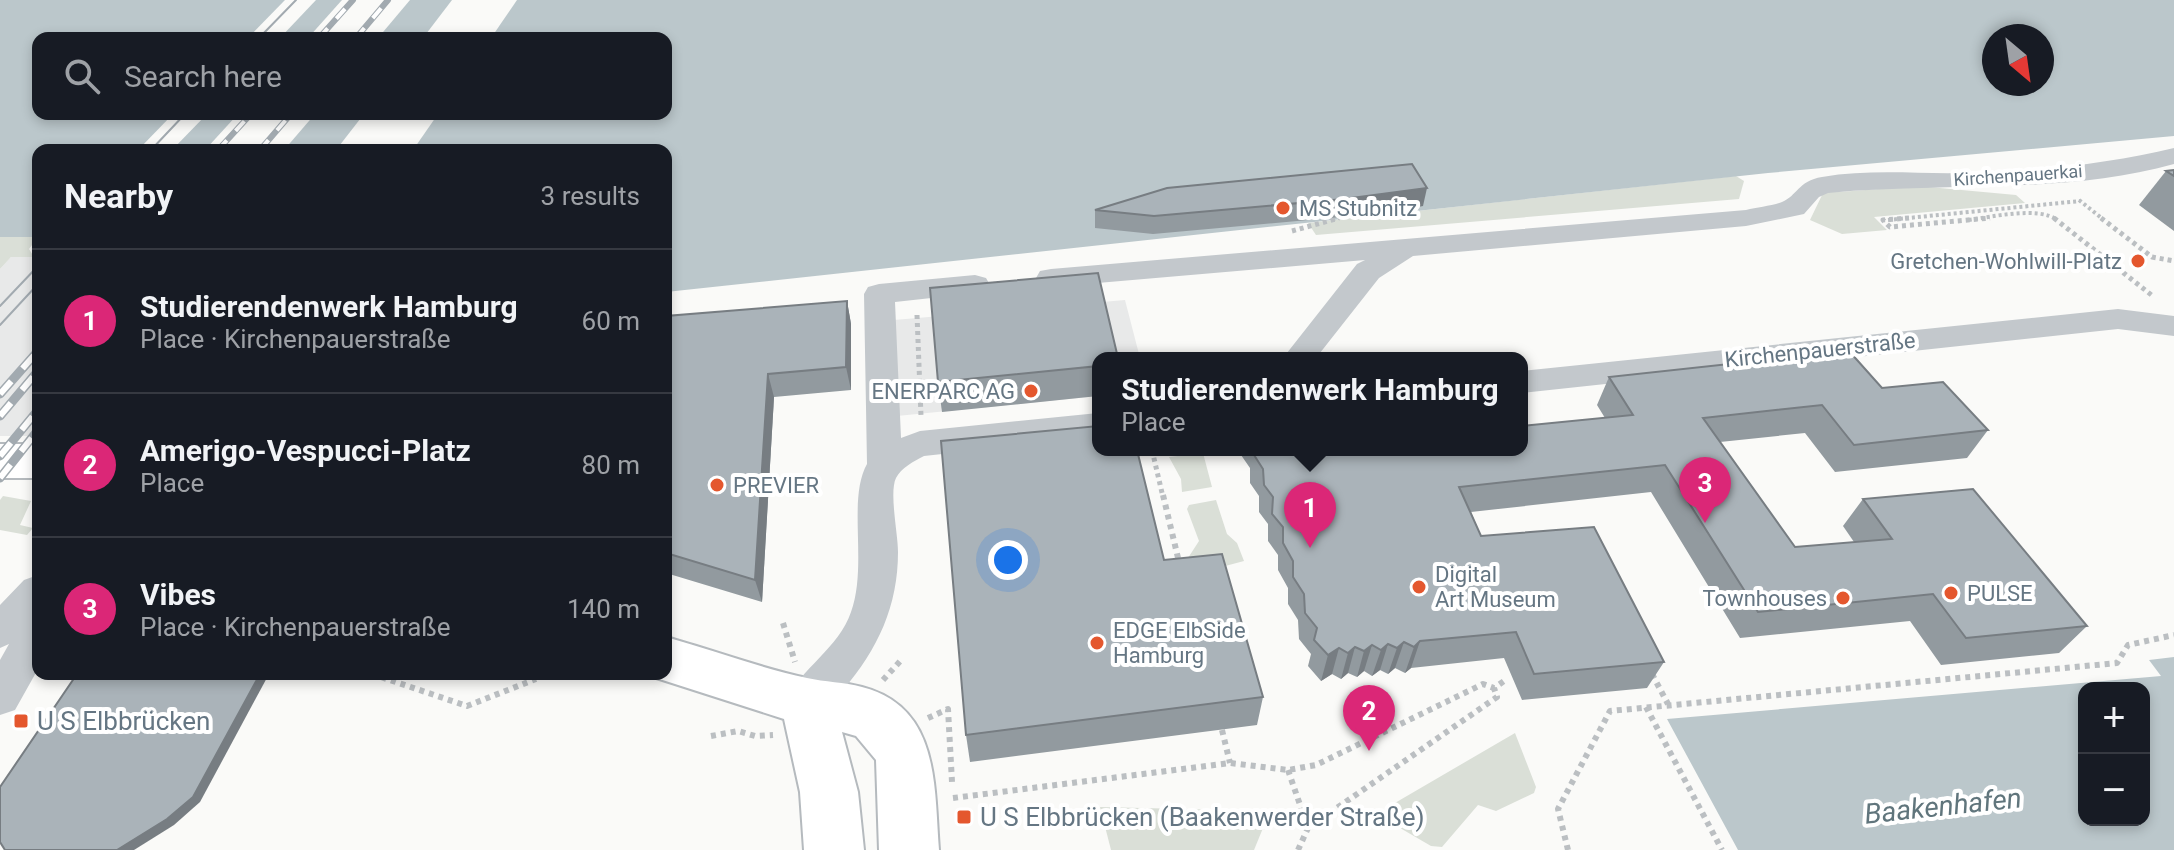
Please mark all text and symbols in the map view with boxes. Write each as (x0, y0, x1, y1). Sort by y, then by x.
north arrow (1982, 24, 2054, 96)
search box (32, 32, 672, 120)
icon: search (60, 54, 104, 98)
text: Search here (124, 59, 282, 94)
street label: Kirchenpauerkai (1953, 160, 2083, 190)
text: Nearby (64, 176, 173, 216)
text: 3 results (541, 181, 640, 211)
place label: MS Stubnitz (1299, 196, 1417, 221)
marker: MS Stubnitz (1274, 199, 1292, 217)
place label: Gretchen-Wohlwill-Platz (1890, 249, 2122, 274)
marker: Gretchen-Wohlwill-Platz (2129, 252, 2147, 270)
text: Studierendenwerk Hamburg (140, 289, 518, 324)
text: 1 (83, 306, 97, 336)
text: 60 m (582, 306, 640, 336)
text: Place · Kirchenpauerstraße (140, 324, 451, 354)
street label: Kirchenpauerstraße (1723, 328, 1917, 372)
popup (1092, 352, 1528, 456)
text: Studierendenwerk Hamburg (1121, 372, 1499, 407)
place label: ENERPARC AG (871, 379, 1015, 404)
marker: ENERPARC AG (1022, 382, 1040, 400)
text: Place (1121, 407, 1185, 437)
text: Amerigo-Vespucci-Platz (140, 433, 471, 468)
text: 2 (83, 450, 97, 480)
text: 80 m (582, 450, 640, 480)
pin: 3 (1679, 457, 1731, 523)
text: Place (140, 468, 204, 498)
place label: PREVIER (733, 473, 819, 498)
marker: PREVIER (708, 476, 726, 494)
pin: 1 (1284, 482, 1336, 548)
your location (988, 540, 1028, 580)
place label: Digital Art Museum (1435, 562, 1556, 612)
text: Vibes (140, 577, 216, 612)
marker: Digital Art Museum (1410, 578, 1428, 596)
place label: PULSE (1967, 581, 2033, 606)
marker: PULSE (1942, 584, 1960, 602)
place label: Townhouses (1703, 586, 1827, 611)
marker: Townhouses (1834, 589, 1852, 607)
text: 3 (83, 594, 97, 624)
text: 140 m (567, 594, 640, 624)
text: Place · Kirchenpauerstraße (140, 612, 451, 642)
place label: EDGE ElbSide Hamburg (1113, 618, 1246, 668)
marker: EDGE ElbSide Hamburg (1088, 634, 1106, 652)
map controls (2078, 682, 2150, 826)
button: + (2078, 682, 2150, 754)
pin: 2 (1343, 685, 1395, 751)
place label: U S Elbbrücken (37, 706, 210, 736)
marker: U S Elbbrücken (12, 712, 30, 730)
button: − (2078, 754, 2150, 826)
water label: Baakenhafen (1863, 781, 2023, 831)
place label: U S Elbbrücken (Baakenwerder Straße) (980, 802, 1425, 832)
marker: U S Elbbrücken (Baakenwerder Straße) (955, 808, 973, 826)

